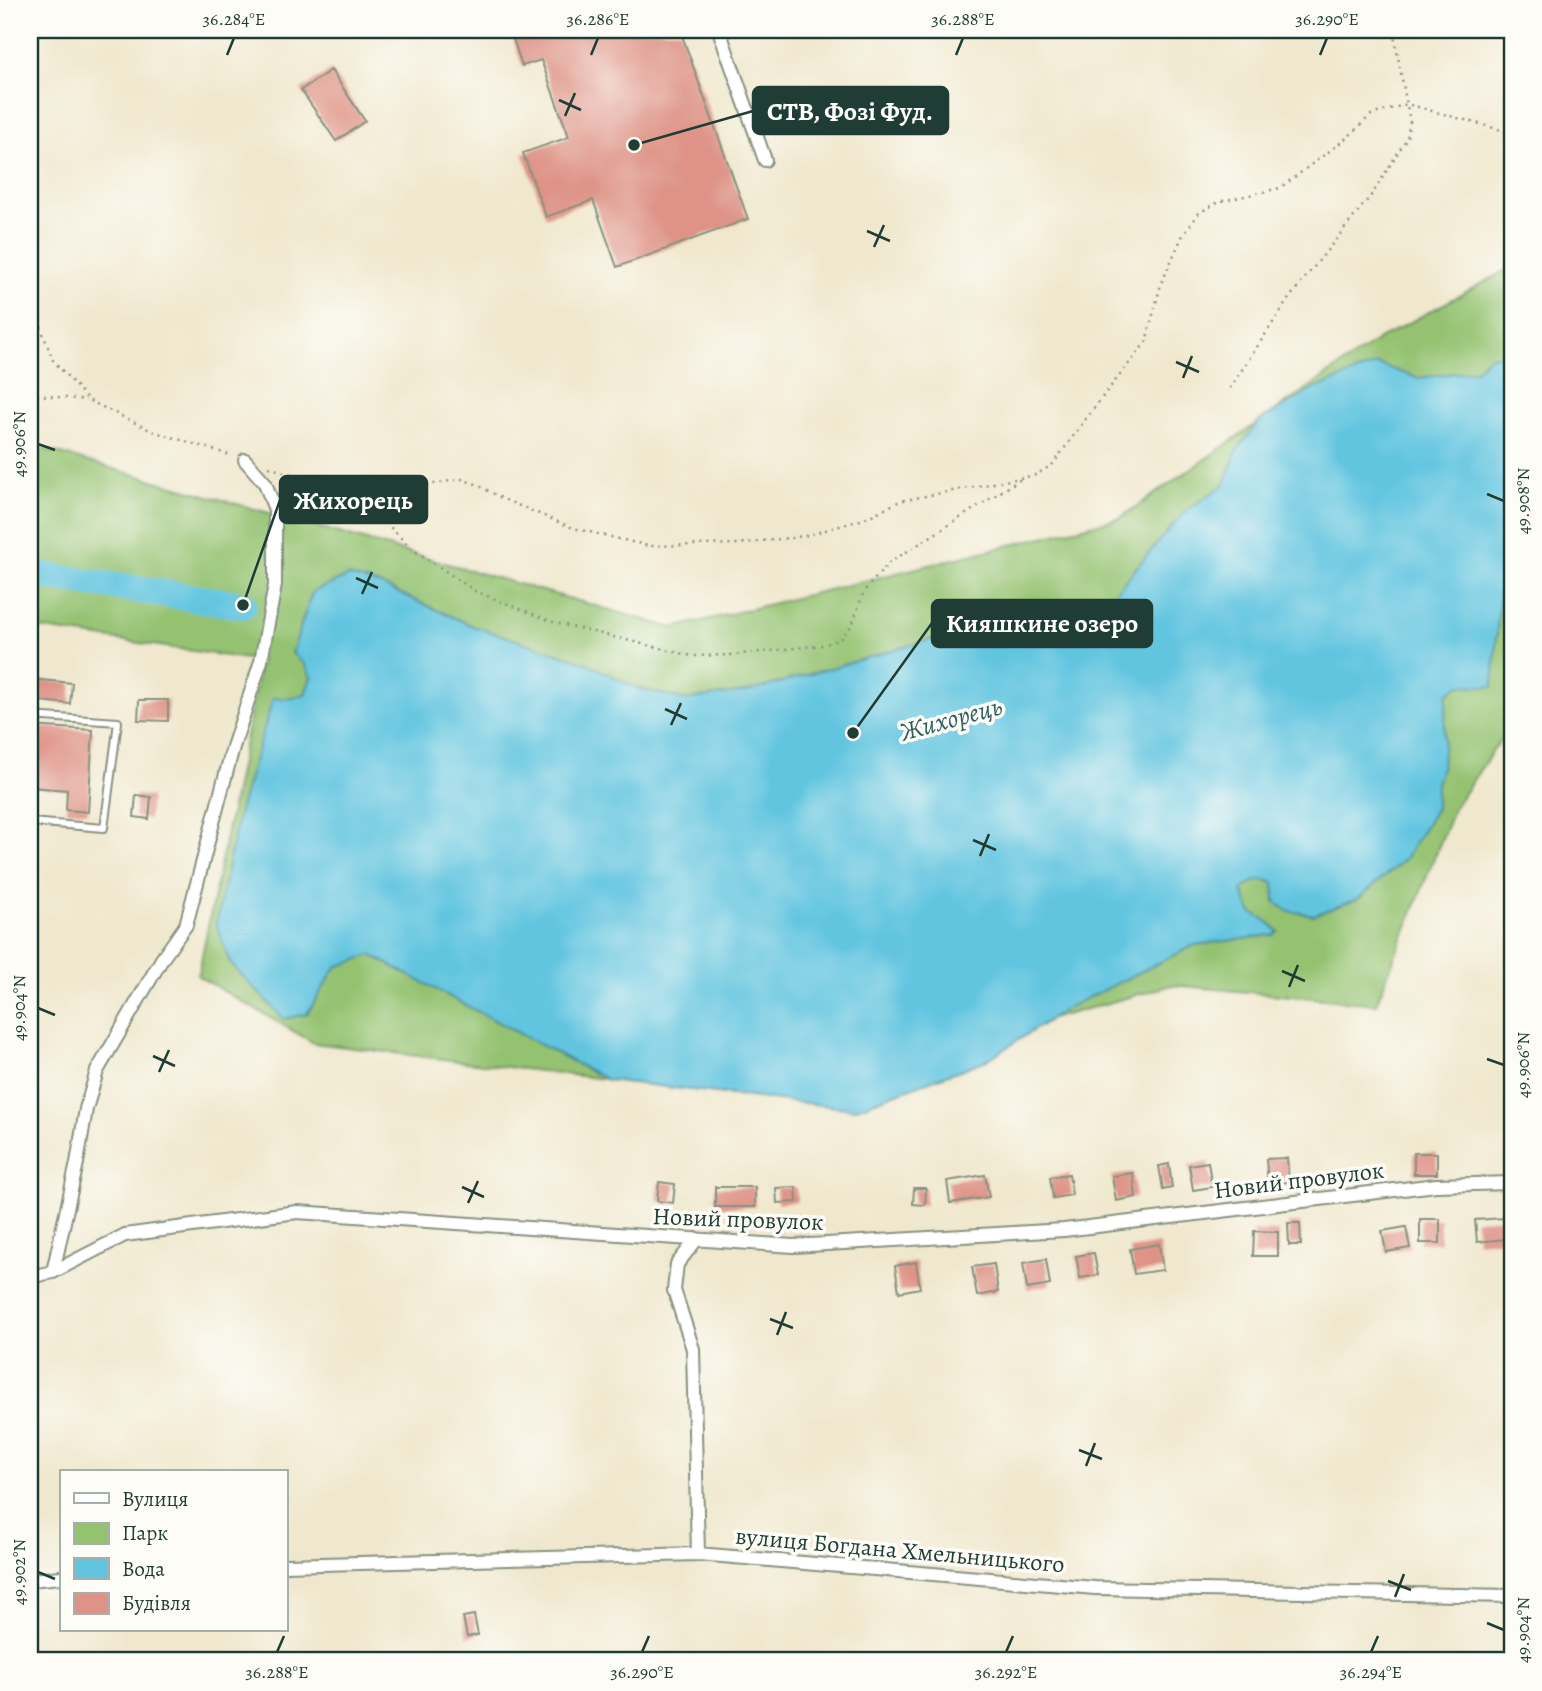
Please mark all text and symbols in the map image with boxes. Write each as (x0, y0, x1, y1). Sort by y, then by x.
text: 36.284°E (203, 7, 265, 31)
text: 36.286°E (567, 7, 629, 31)
text: 36.288°E (931, 7, 995, 31)
text: 36.290°E (1295, 7, 1359, 31)
callout: СТВ, Фозі Фуд. (753, 87, 948, 134)
text: СТВ, Фозі Фуд. (767, 94, 933, 129)
text: 49.906°N (7, 411, 31, 477)
text: 49.908°N (1511, 468, 1535, 534)
callout: Жихорець (280, 476, 427, 523)
text: Жихорець (293, 483, 413, 518)
callout: Кияшкине озеро (932, 600, 1152, 647)
text: Кияшкине озеро (946, 606, 1138, 641)
water label: Жихорець (895, 689, 1006, 750)
text: 49.904°N (7, 975, 31, 1041)
text: 49.906°N (1511, 1032, 1535, 1098)
street label: Новий провулок (1212, 1154, 1386, 1206)
street label: Новий провулок (652, 1200, 824, 1238)
legend (60, 1470, 287, 1632)
text: Вулиця (122, 1485, 188, 1513)
text: Парк (122, 1519, 168, 1547)
street label: вулиця Богдана Хмельницького (734, 1520, 1066, 1580)
text: 49.902°N (7, 1539, 31, 1605)
text: Вода (122, 1555, 165, 1583)
text: Будівля (122, 1589, 191, 1617)
text: 49.904°N (1511, 1597, 1535, 1663)
text: 36.288°E (245, 1660, 309, 1684)
text: 36.290°E (610, 1660, 674, 1684)
text: 36.292°E (975, 1660, 1037, 1684)
text: 36.294°E (1340, 1660, 1402, 1684)

